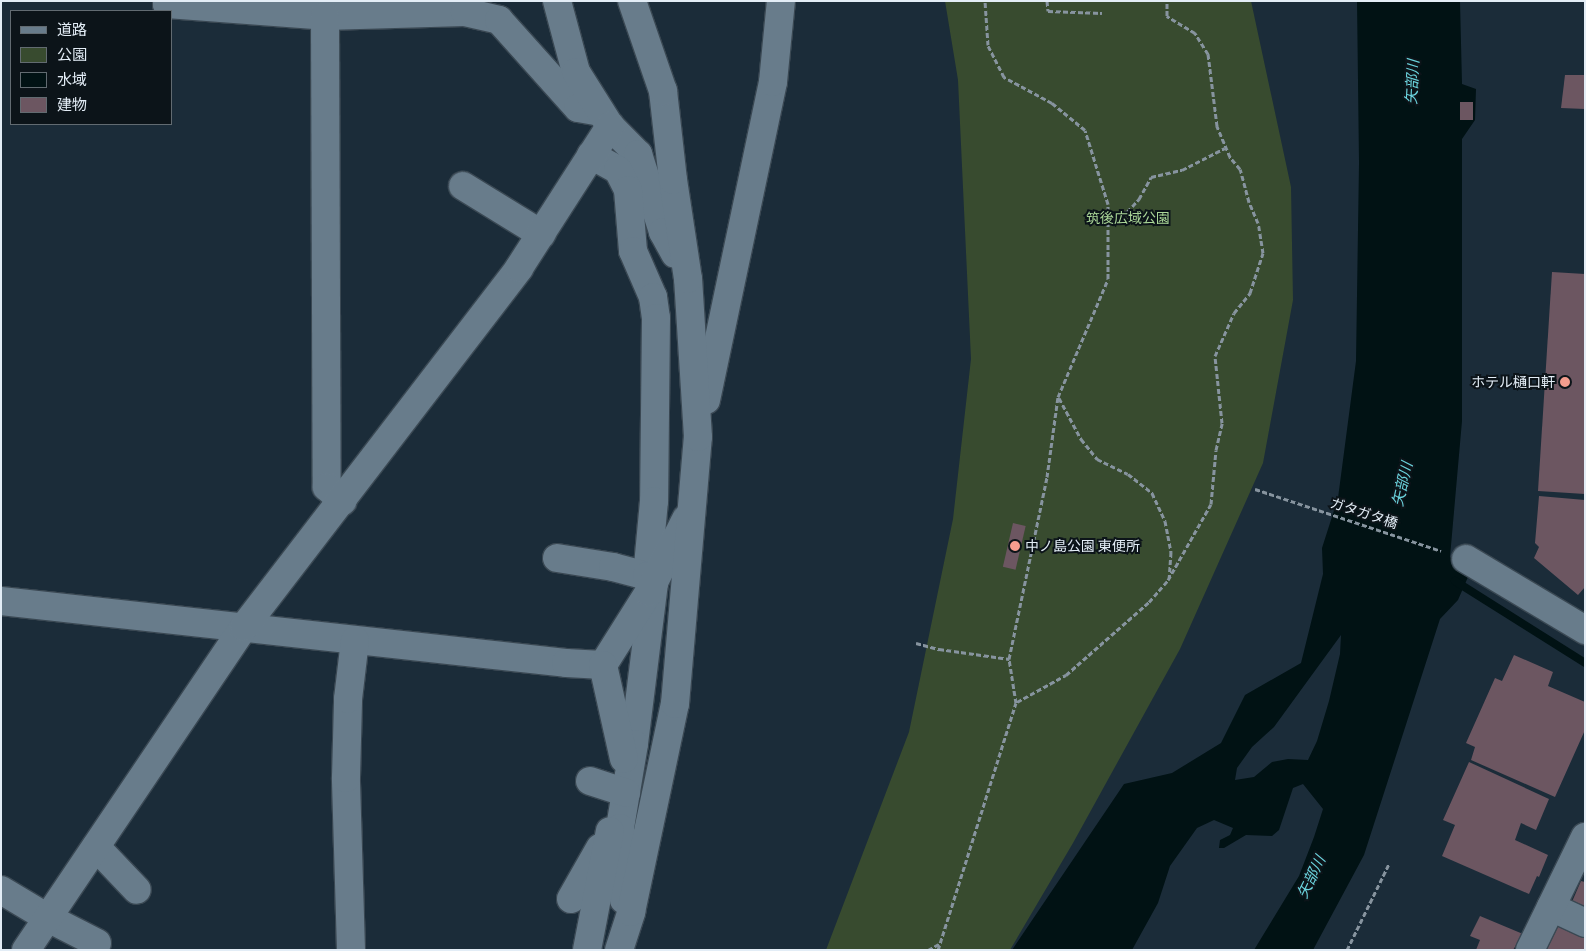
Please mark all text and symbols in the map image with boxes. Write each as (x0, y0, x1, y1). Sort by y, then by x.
legend (10, 10, 172, 125)
text: 道路 (57, 18, 87, 41)
text: 公園 (57, 43, 87, 66)
water label: 矢部川 (1402, 59, 1422, 105)
text: 水域 (57, 68, 87, 91)
text: 建物 (57, 93, 87, 116)
park label: 筑後広域公園 (1086, 210, 1170, 226)
place label: ホテル樋口軒 (1471, 374, 1555, 390)
marker: ホテル樋口軒 (1559, 376, 1571, 388)
water label: 矢部川 (1388, 460, 1416, 508)
street label: ガタガタ橋 (1328, 494, 1400, 532)
place label: 中ノ島公園 東便所 (1025, 538, 1140, 554)
marker: 中ノ島公園 東便所 (1009, 540, 1021, 552)
water label: 矢部川 (1293, 853, 1329, 901)

